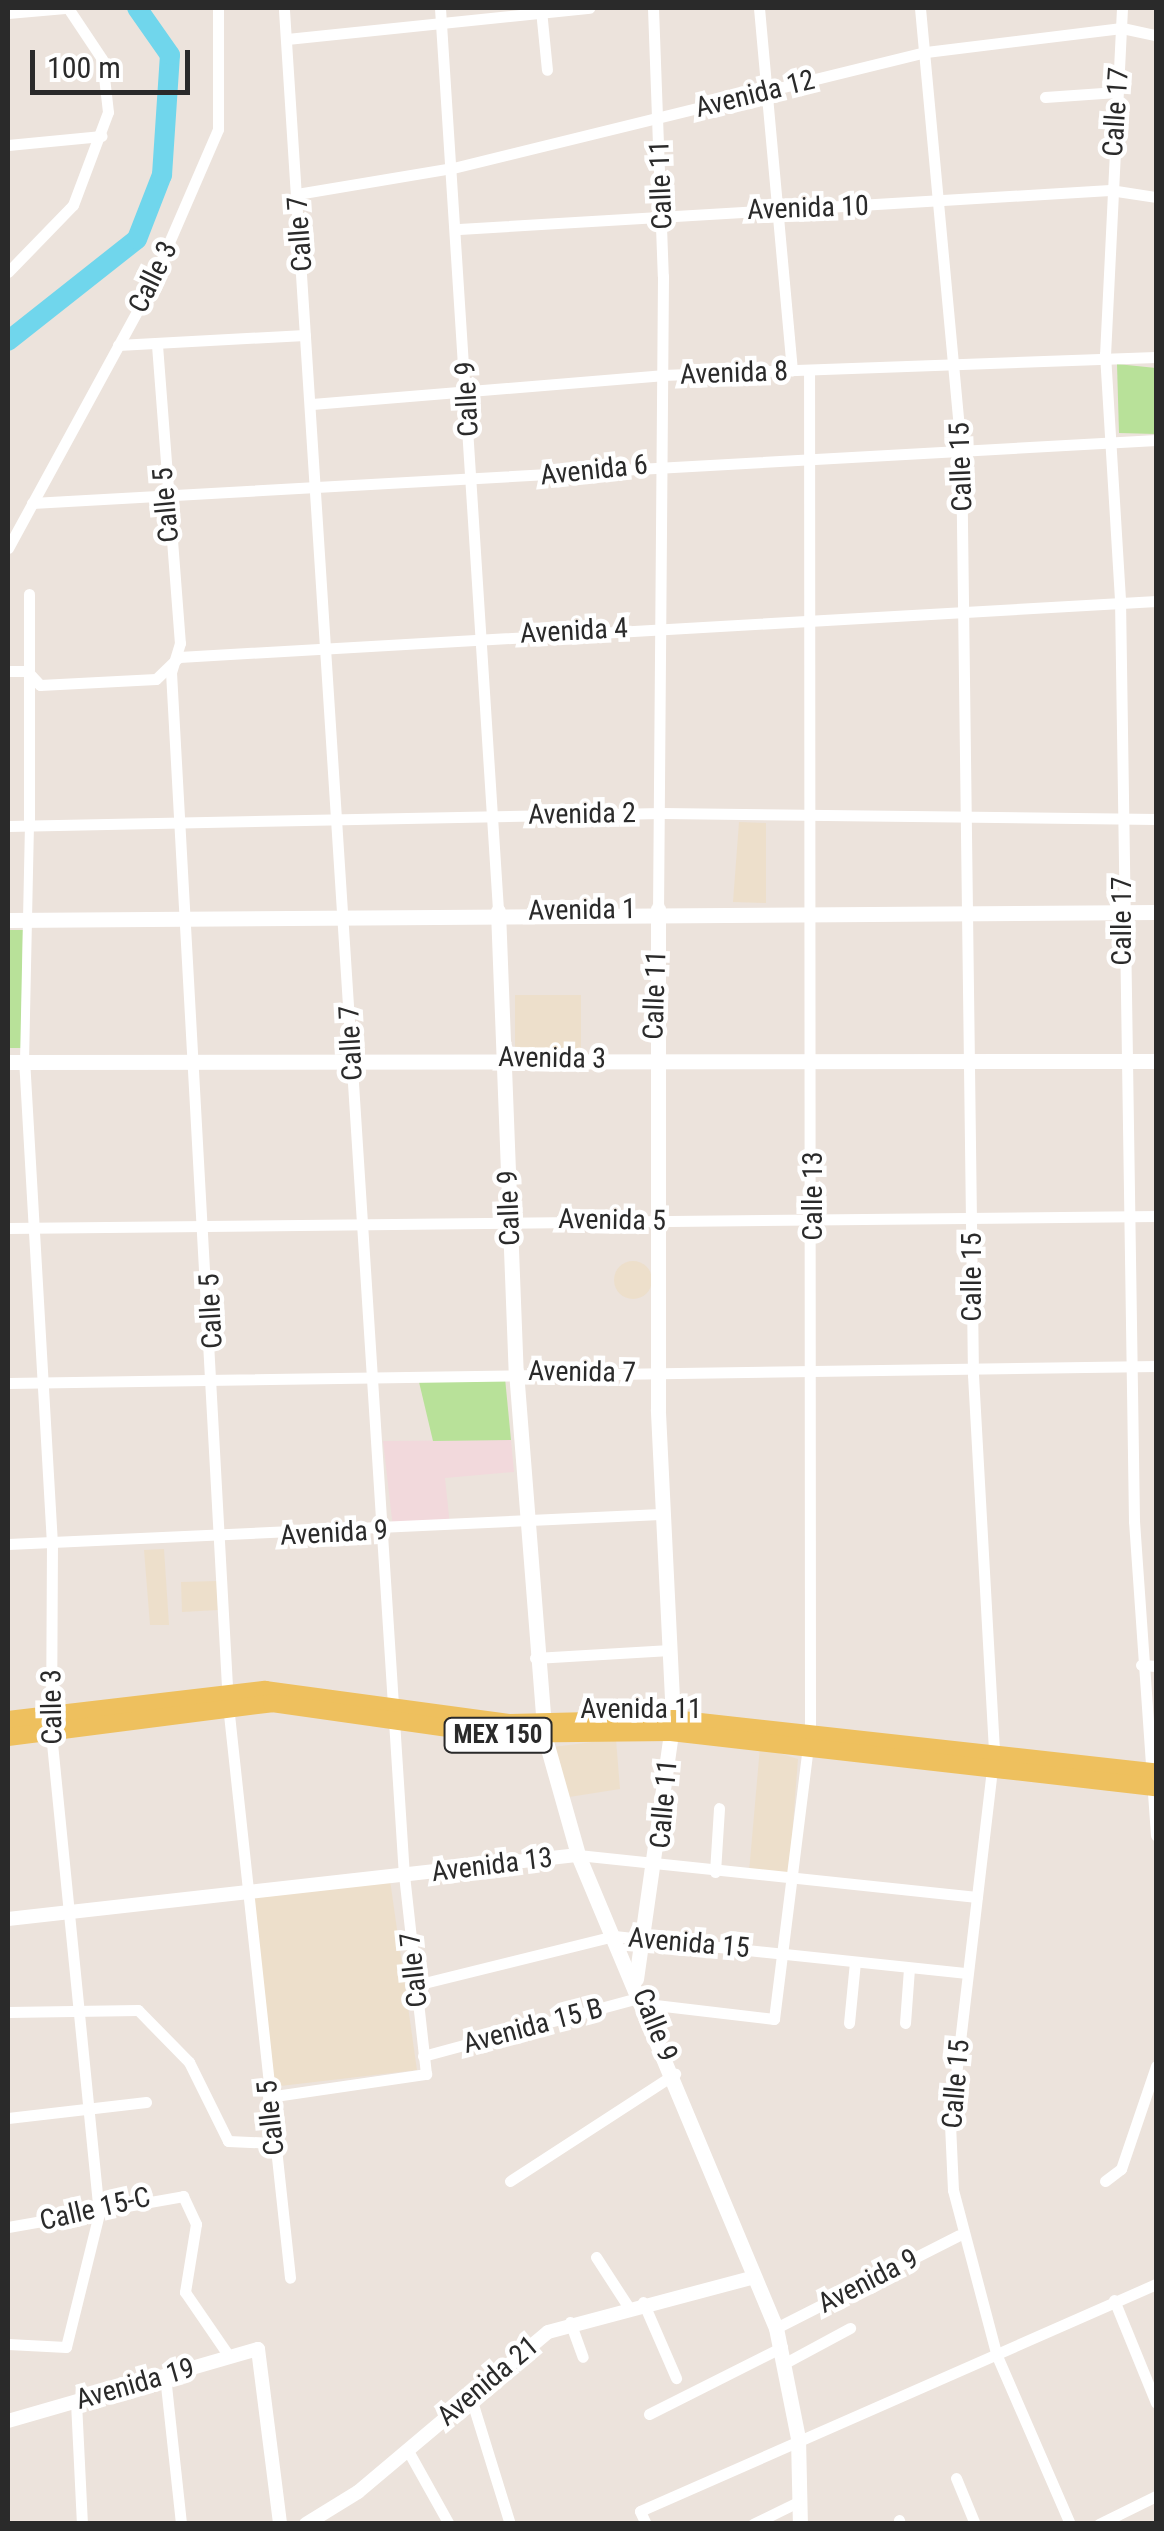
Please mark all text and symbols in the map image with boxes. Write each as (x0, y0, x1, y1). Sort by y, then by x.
scale bar (35, 30, 195, 92)
text: 100 m (47, 50, 121, 85)
street label: Avenida 12 (692, 63, 818, 125)
street label: Calle 17 (1096, 66, 1136, 158)
street label: Calle 11 (643, 140, 679, 230)
street label: Avenida 10 (747, 189, 869, 227)
street label: Calle 7 (281, 195, 319, 273)
street label: Calle 3 (121, 236, 185, 318)
street label: Avenida 8 (679, 354, 789, 392)
street label: Calle 9 (448, 360, 486, 438)
street label: Calle 15 (943, 422, 979, 512)
street label: Avenida 6 (539, 448, 649, 492)
street label: Calle 5 (146, 466, 186, 544)
street label: Avenida 4 (519, 611, 629, 651)
street label: Avenida 2 (528, 796, 636, 832)
street label: Calle 17 (1105, 876, 1139, 966)
street label: Avenida 1 (528, 892, 636, 928)
street label: Calle 11 (637, 950, 673, 1040)
street label: Calle 7 (332, 1004, 370, 1082)
street label: Avenida 3 (498, 1040, 606, 1076)
street label: Calle 13 (796, 1151, 830, 1241)
street label: Calle 9 (491, 1170, 527, 1246)
street label: Avenida 5 (558, 1202, 666, 1238)
street label: Calle 15 (955, 1232, 989, 1322)
street label: Calle 5 (192, 1272, 230, 1350)
street label: Avenida 7 (528, 1354, 636, 1390)
street label: Avenida 9 (279, 1513, 389, 1553)
street label: Calle 3 (35, 1669, 69, 1745)
street label: Avenida 11 (580, 1692, 702, 1726)
road number: MEX 150 (443, 1715, 553, 1755)
street label: Calle 11 (643, 1758, 685, 1850)
street label: Avenida 13 (430, 1841, 554, 1889)
street label: Avenida 15 (627, 1921, 751, 1965)
street label: Calle 7 (393, 1931, 435, 2009)
street label: Calle 9 (625, 1984, 685, 2066)
street label: Avenida 15 B (459, 1991, 607, 2061)
street label: Calle 15 (935, 2038, 977, 2130)
street label: Calle 5 (250, 2079, 292, 2157)
street label: Calle 15-C (37, 2180, 153, 2238)
street label: Avenida 9 (812, 2242, 924, 2320)
street label: Avenida 21 (431, 2329, 545, 2433)
street label: Avenida 19 (72, 2351, 198, 2417)

